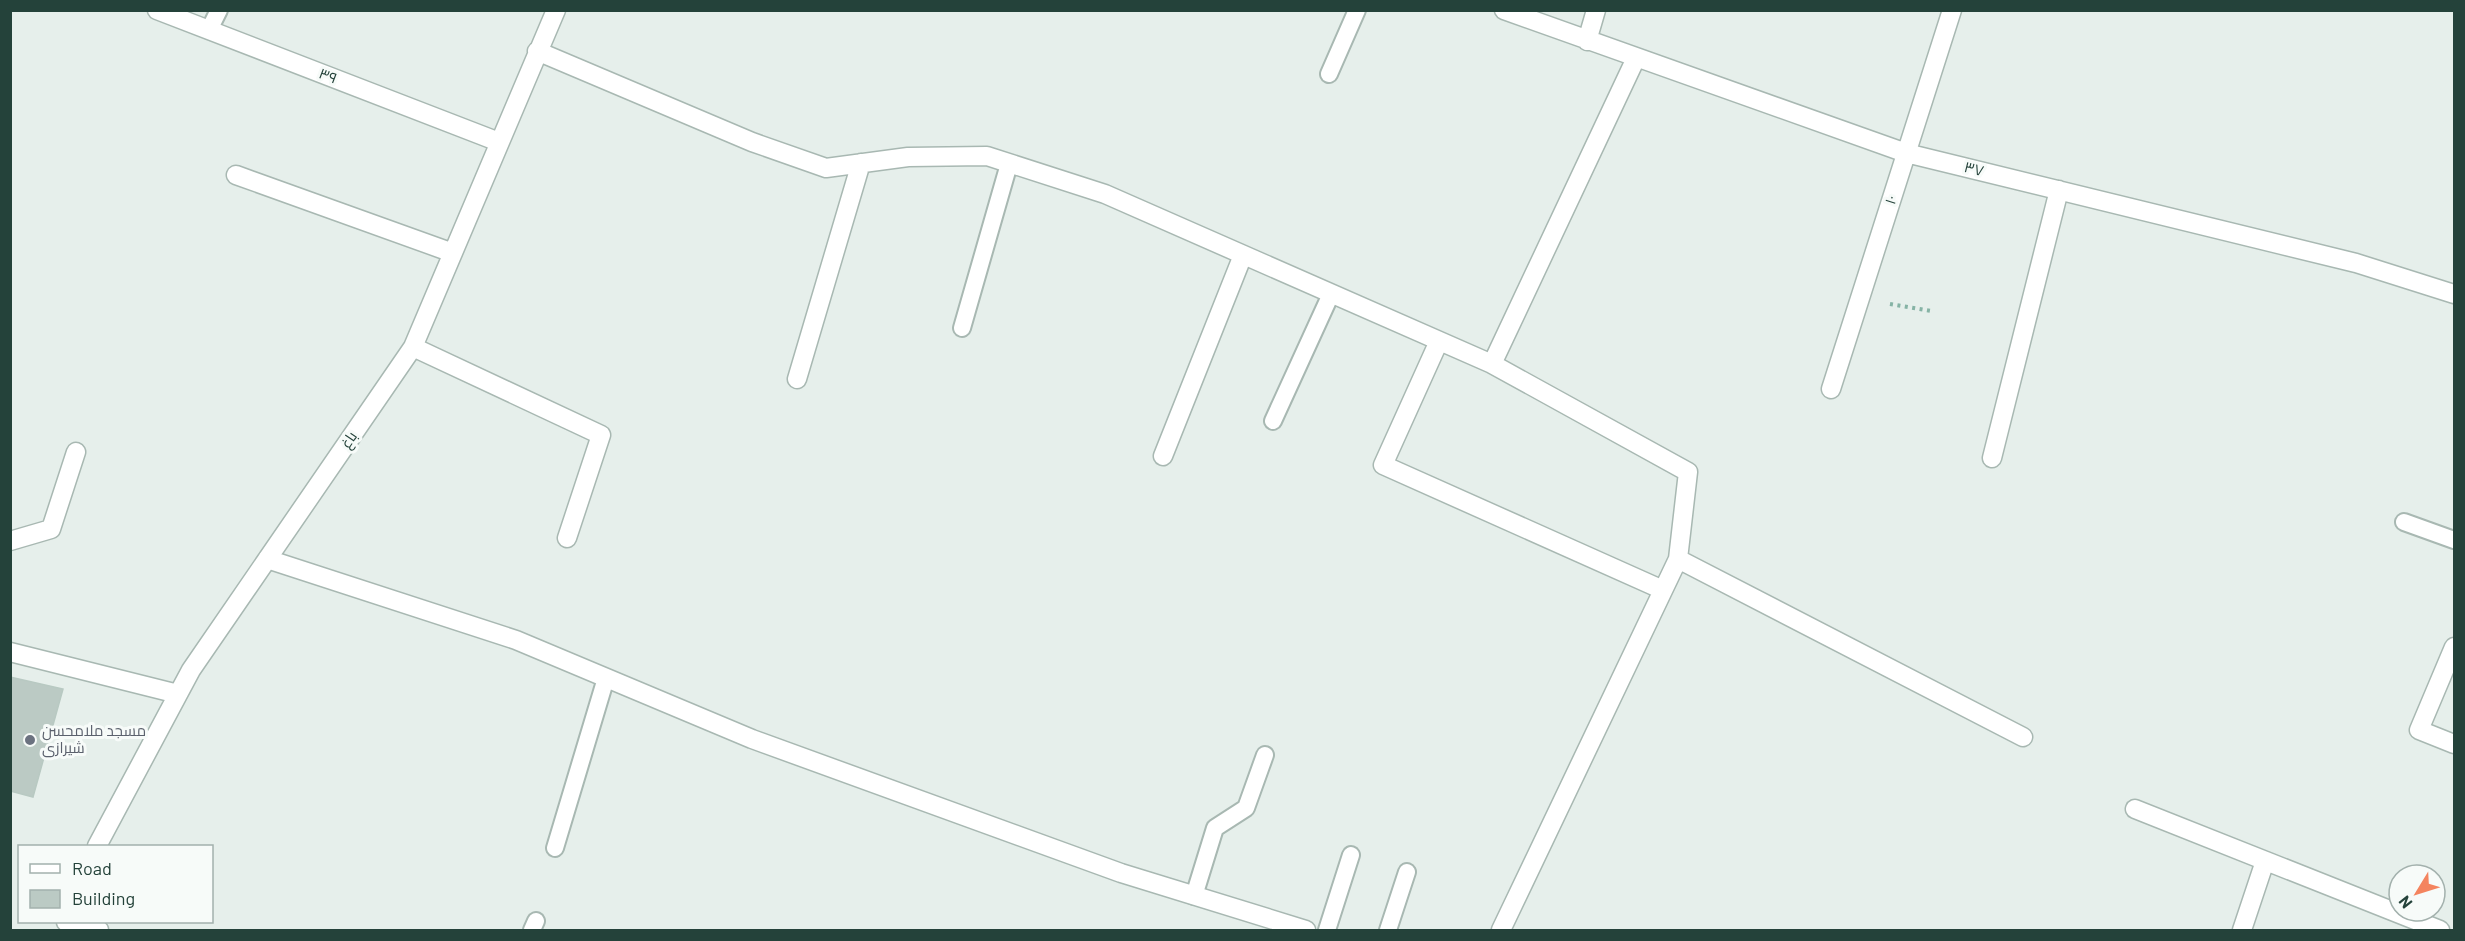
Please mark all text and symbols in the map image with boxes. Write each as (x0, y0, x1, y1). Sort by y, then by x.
street label: ۳۹ (317, 63, 340, 87)
street label: ۳۷ (1963, 157, 1986, 179)
street label: ۱۰ (1880, 193, 1900, 206)
street label: باغ (336, 427, 363, 453)
place label: مسجد ملامحسن شیرازی (42, 721, 146, 758)
marker: مسجد ملامحسن شیرازی (23, 733, 37, 747)
legend (18, 845, 213, 923)
text: Road (72, 857, 112, 879)
north arrow (2387, 863, 2447, 923)
text: Building (72, 887, 135, 909)
text: N (2394, 893, 2416, 913)

